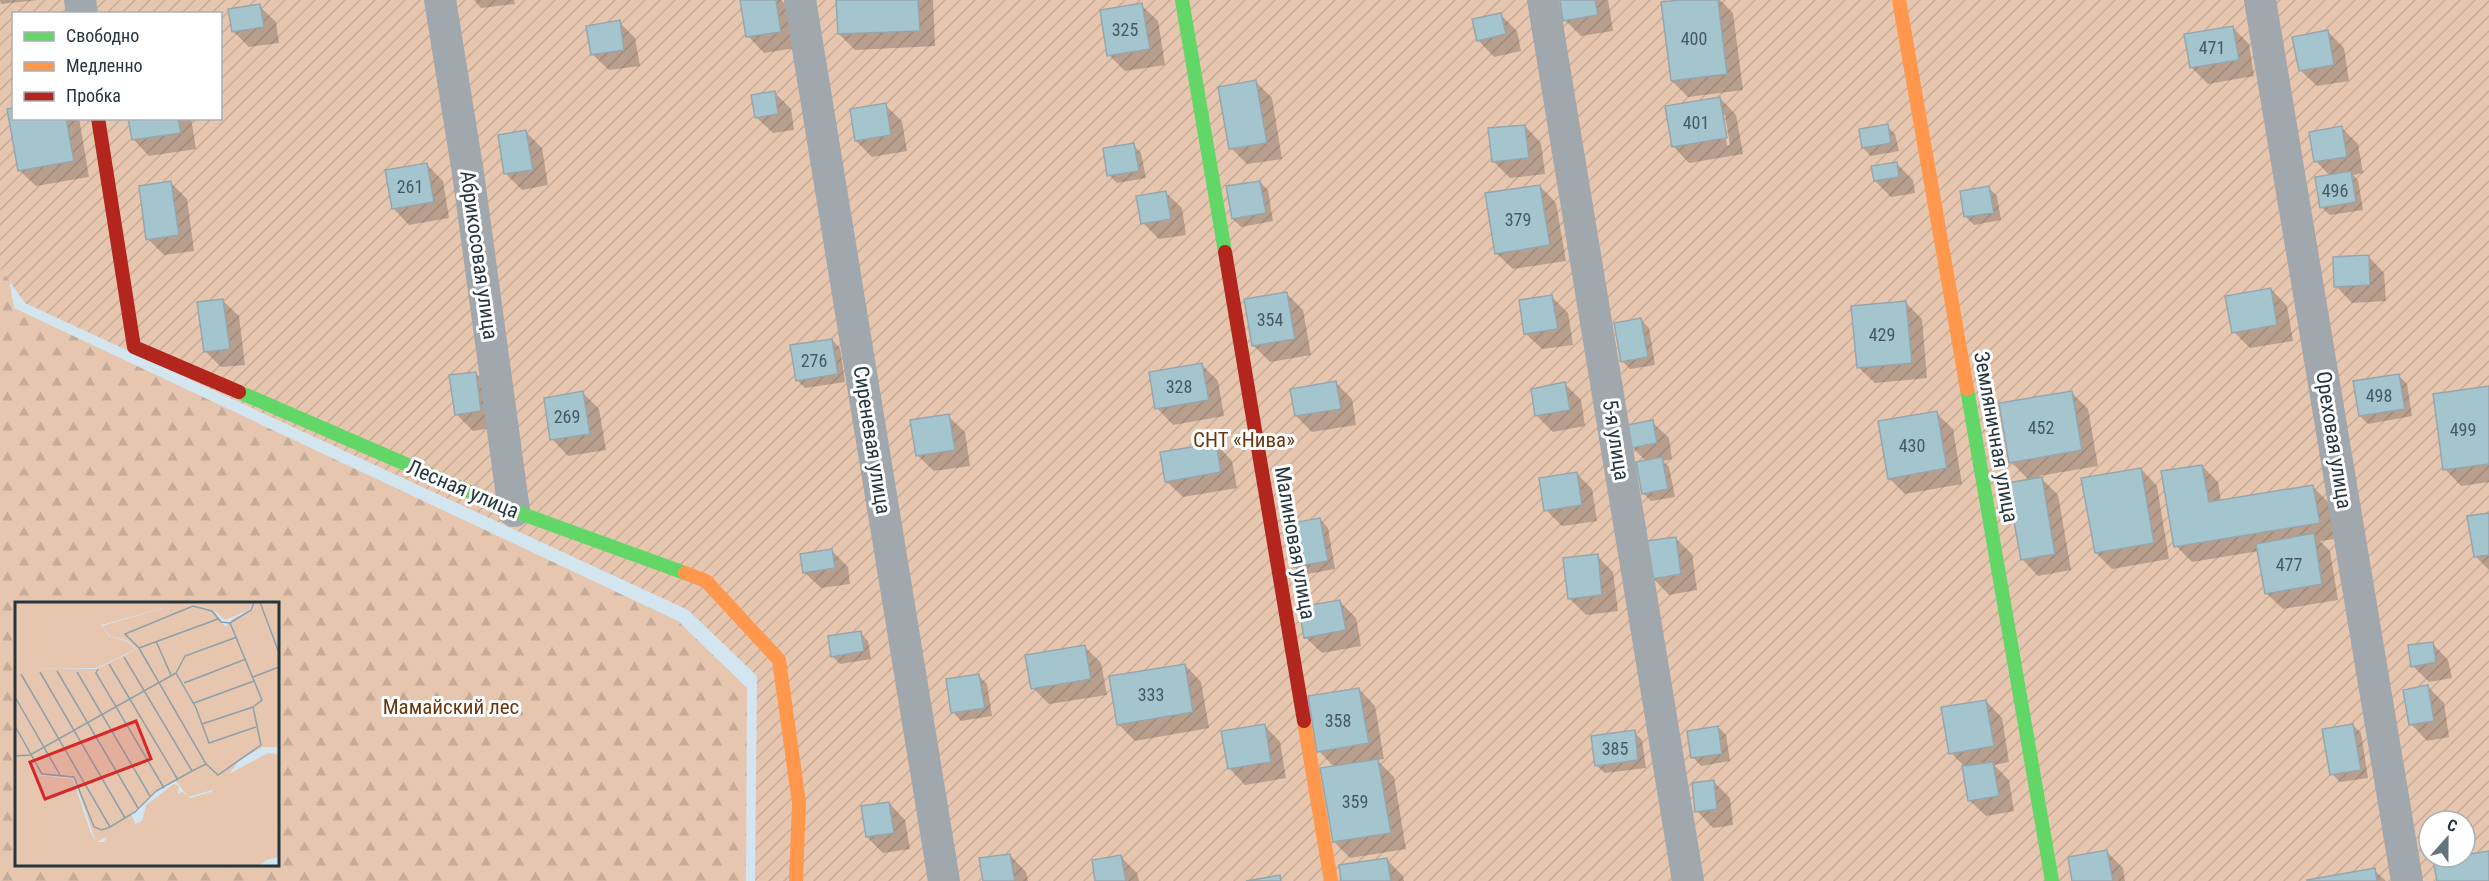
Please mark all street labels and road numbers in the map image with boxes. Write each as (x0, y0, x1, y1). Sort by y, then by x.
street label: Абрикосовая улица (455, 169, 503, 341)
street label: Земляничная улица (1969, 350, 2023, 524)
street label: Сиреневая улица (848, 364, 896, 516)
street label: Ореховая улица (2311, 370, 2357, 510)
street label: 5-я улица (1598, 398, 1634, 482)
street label: Лесная улица (404, 455, 522, 523)
street label: Малиновая улица (1270, 465, 1320, 621)

